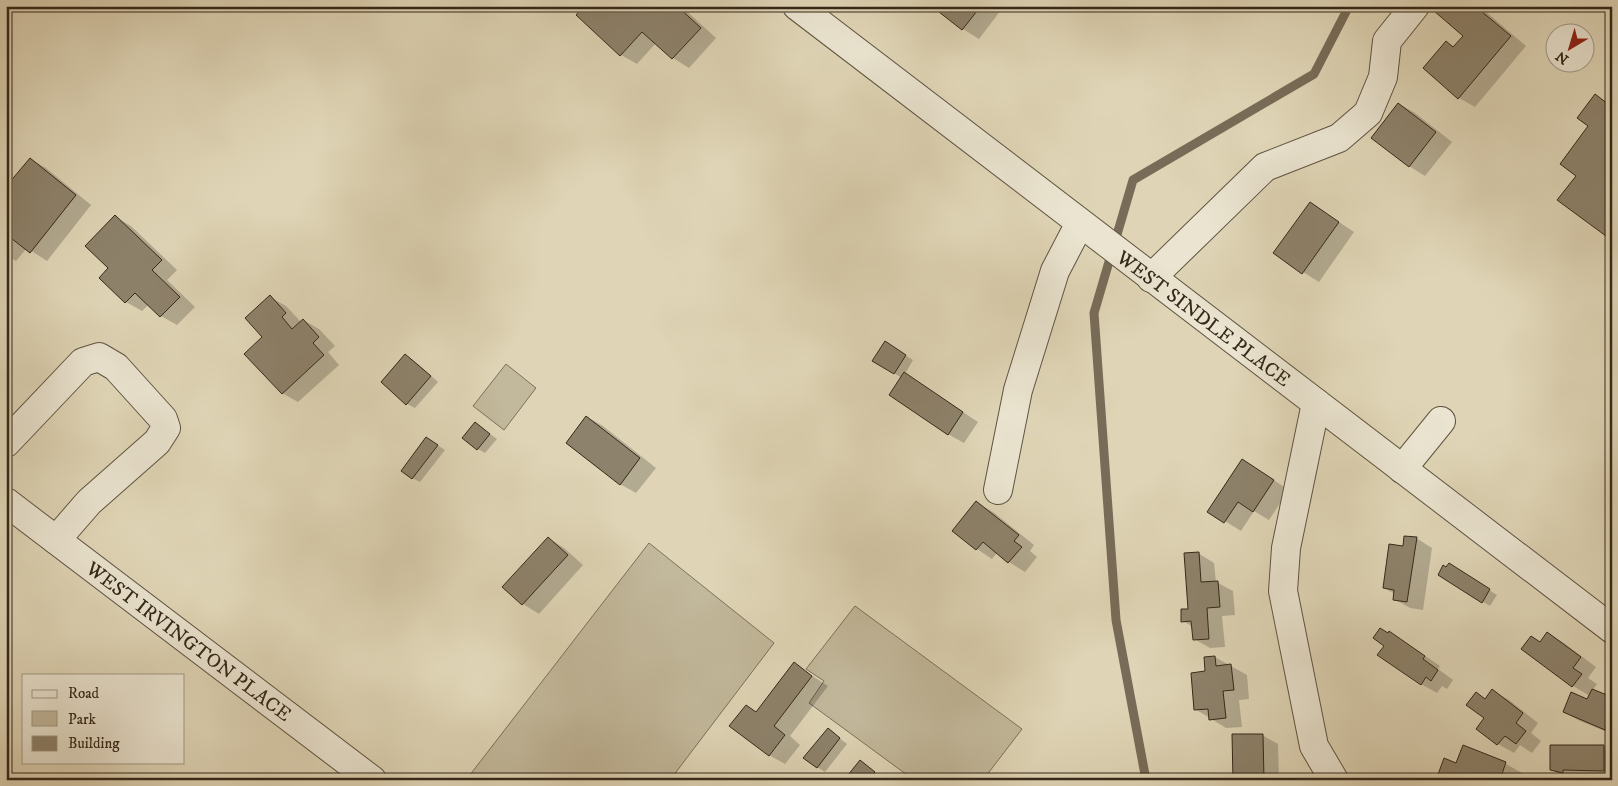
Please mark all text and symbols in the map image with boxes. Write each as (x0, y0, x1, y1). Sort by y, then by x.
north arrow (1546, 22, 1596, 72)
text: N (1552, 47, 1573, 68)
street label: WEST SINDLE PLACE (1110, 245, 1295, 393)
street label: WEST IRVINGTON PLACE (80, 556, 296, 728)
legend (22, 674, 185, 764)
text: Road (68, 684, 100, 703)
text: Park (68, 710, 97, 729)
text: Building (68, 734, 120, 753)

